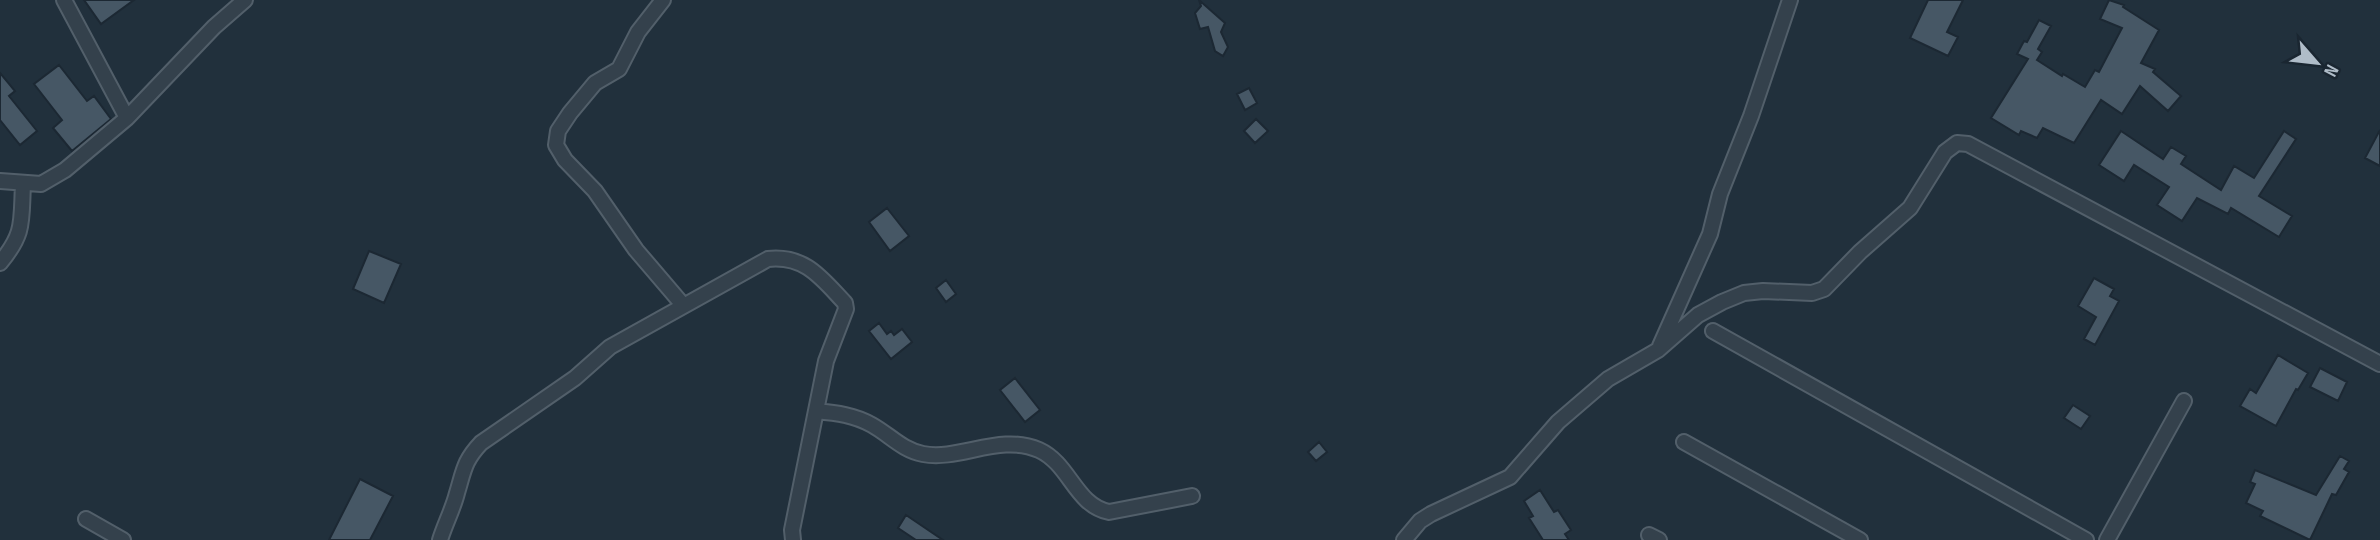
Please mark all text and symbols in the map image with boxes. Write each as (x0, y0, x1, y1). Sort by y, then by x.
north arrow (2282, 28, 2352, 98)
text: N (2318, 60, 2343, 80)

